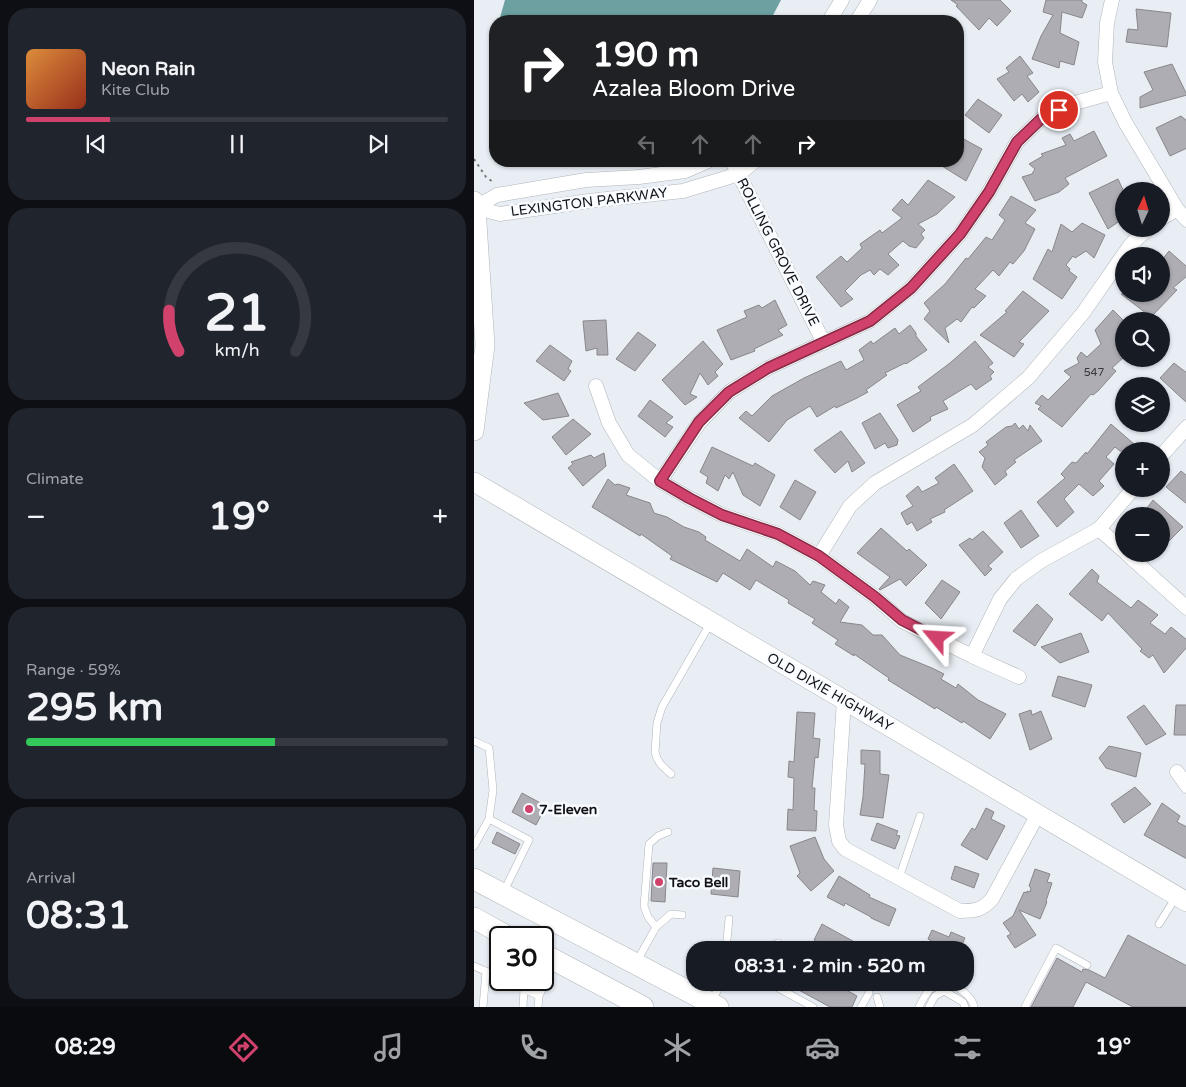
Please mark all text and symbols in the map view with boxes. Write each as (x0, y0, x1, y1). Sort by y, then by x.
text: 190 m (592, 34, 699, 76)
icon: right (509, 35, 574, 100)
text: Neon Rain (101, 58, 195, 80)
text: Azalea Bloom Drive (592, 76, 795, 102)
text: Kite Club (101, 80, 170, 100)
pin (1038, 89, 1080, 131)
icon: arrive (1045, 96, 1073, 124)
icon: previous (82, 130, 110, 158)
icon: pause (223, 130, 251, 158)
icon: next (364, 130, 392, 158)
icon: left (633, 130, 661, 158)
icon: ahead (686, 130, 714, 158)
icon: ahead (739, 130, 767, 158)
icon: right (792, 130, 820, 158)
street label: ROLLING GROVE DRIVE (733, 175, 823, 329)
north arrow (1115, 182, 1170, 238)
map controls (1115, 182, 1170, 562)
street label: LEXINGTON PARKWAY (510, 184, 668, 220)
button: sound (1115, 247, 1170, 302)
text: 21 (204, 282, 270, 345)
button: search (1115, 312, 1170, 367)
text: km/h (215, 340, 259, 361)
house number: 547 (1084, 366, 1104, 379)
button: layers (1115, 377, 1170, 432)
button: + (1115, 442, 1170, 497)
text: Climate (26, 469, 84, 489)
text: 19° (208, 494, 270, 540)
text: − (26, 500, 46, 534)
text: + (432, 500, 448, 534)
button: − (1115, 507, 1170, 562)
position arrow (910, 611, 962, 663)
street label: OLD DIXIE HIGHWAY (764, 649, 896, 735)
text: Range · 59% (26, 660, 121, 680)
text: 295 km (26, 685, 163, 731)
place label: 7-Eleven (539, 801, 597, 818)
marker: 7-Eleven (523, 803, 535, 815)
text: Arrival (26, 868, 75, 888)
place label: Taco Bell (668, 874, 728, 891)
marker: Taco Bell (653, 876, 665, 888)
text: 08:31 (26, 893, 131, 939)
speed limit sign: 30 (489, 926, 554, 991)
text: 08:31 · 2 min · 520 m (734, 955, 926, 977)
icon: directions (226, 1030, 261, 1065)
icon: music (371, 1030, 406, 1065)
icon: phone (516, 1030, 551, 1065)
icon: climate (660, 1030, 695, 1065)
icon: car (805, 1030, 840, 1065)
icon: filters (950, 1030, 985, 1065)
text: 08:29 (55, 1034, 116, 1060)
text: 19° (1095, 1034, 1131, 1060)

